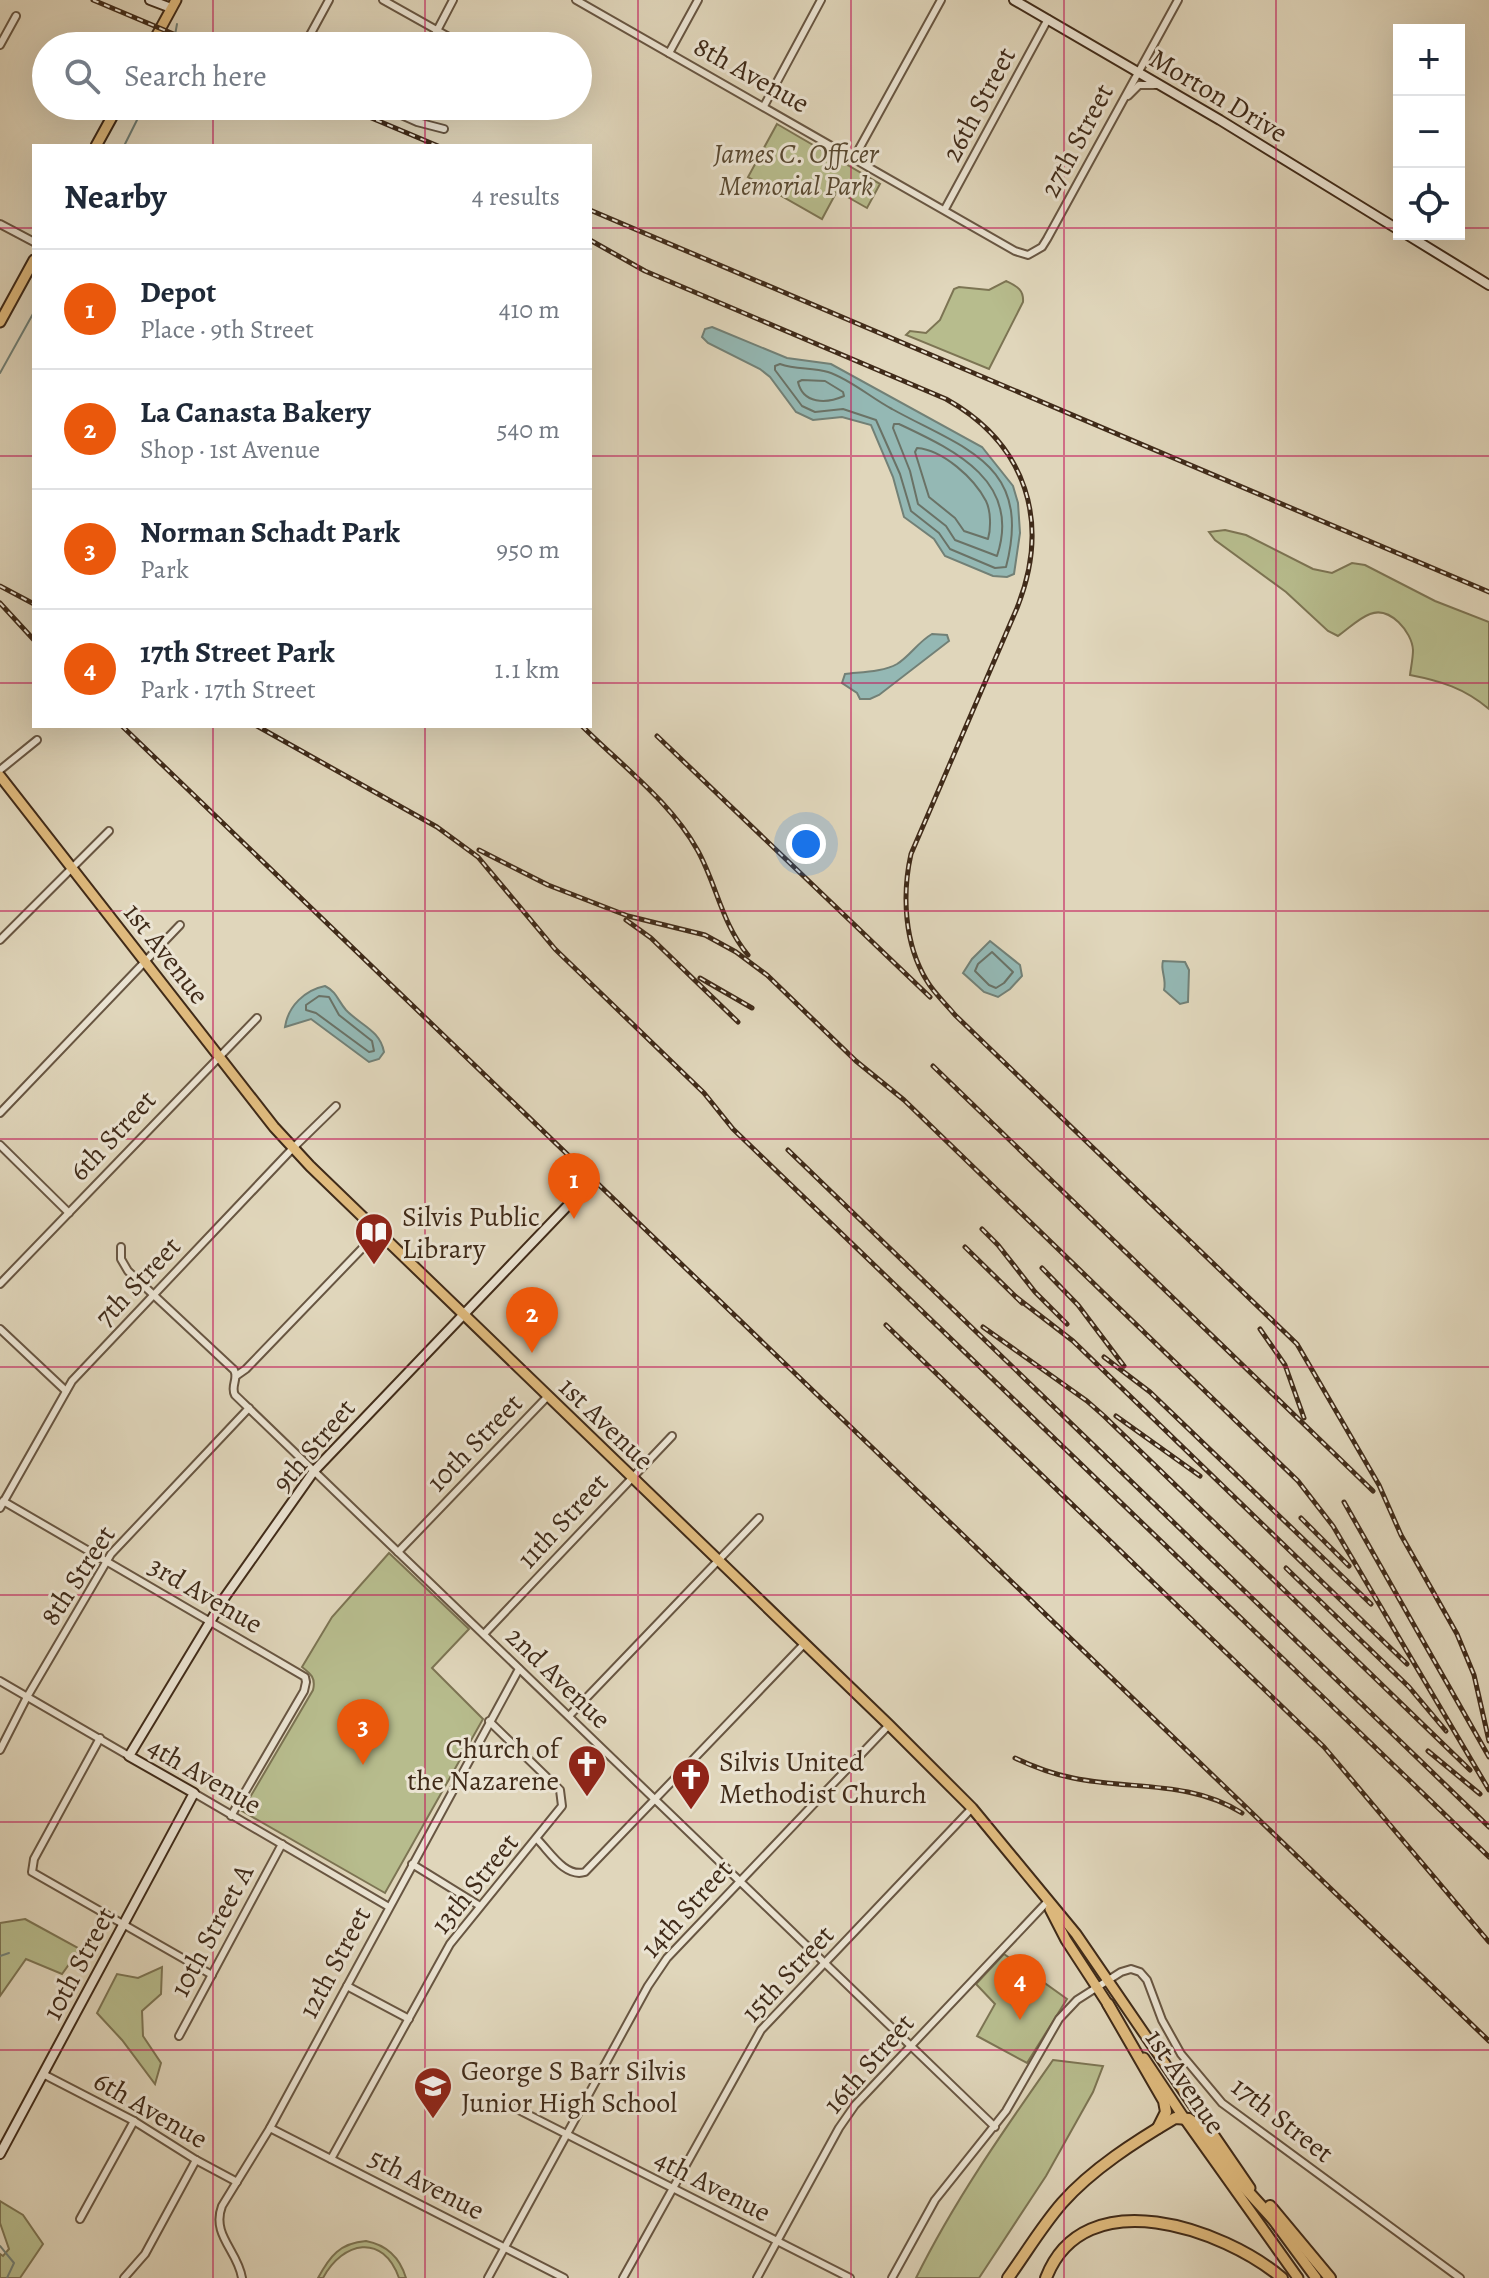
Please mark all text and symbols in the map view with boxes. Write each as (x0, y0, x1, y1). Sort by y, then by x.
map controls (1393, 24, 1465, 240)
button: + (1393, 24, 1465, 96)
street label: 8th Avenue (687, 28, 816, 122)
search box (32, 32, 592, 120)
street label: 26th Street (933, 40, 1025, 168)
street label: Morton Drive (1142, 40, 1295, 152)
icon: search (60, 54, 104, 98)
text: Search here (124, 56, 267, 96)
street label: 27th Street (1031, 77, 1123, 204)
button: − (1393, 96, 1465, 168)
park label: James C. Officer Memorial Park (713, 135, 880, 205)
button: locate (1393, 168, 1465, 240)
text: Nearby (64, 173, 167, 220)
text: 4 results (472, 179, 560, 214)
text: Depot (140, 272, 216, 312)
text: 1 (85, 292, 95, 327)
text: 410 m (499, 292, 560, 327)
text: Place · 9th Street (140, 312, 314, 347)
text: La Canasta Bakery (140, 392, 371, 432)
text: 2 (84, 412, 96, 447)
text: 540 m (496, 412, 560, 447)
text: Shop · 1st Avenue (140, 432, 320, 467)
text: Norman Schadt Park (140, 512, 400, 552)
text: 3 (84, 532, 96, 567)
text: 950 m (496, 532, 560, 567)
text: Park (140, 552, 189, 587)
text: 17th Street Park (140, 632, 335, 672)
text: 4 (84, 652, 96, 687)
text: 1.1 km (495, 652, 560, 687)
text: Park · 17th Street (140, 672, 316, 707)
your location (786, 824, 826, 864)
street label: 1st Avenue (115, 895, 218, 1012)
street label: 6th Street (61, 1082, 165, 1189)
pin: 1 (548, 1153, 600, 1219)
place label: Silvis Public Library (402, 1198, 540, 1268)
library icon: Silvis Public Library (353, 1211, 395, 1266)
street label: 7th Street (86, 1228, 189, 1335)
pin: 2 (506, 1287, 558, 1353)
street label: 1st Avenue (550, 1369, 662, 1479)
street label: 10th Street (418, 1385, 531, 1500)
street label: 9th Street (263, 1391, 364, 1501)
street label: 11th Street (509, 1465, 617, 1577)
street label: 8th Street (31, 1518, 124, 1633)
street label: 3rd Avenue (141, 1547, 270, 1643)
street label: 2nd Avenue (497, 1618, 619, 1737)
pin: 3 (337, 1699, 389, 1765)
street label: 4th Avenue (141, 1728, 268, 1824)
place label: Church of the Nazarene (407, 1730, 563, 1800)
church icon: Church of the Nazarene (566, 1743, 608, 1798)
place label: Silvis United Methodist Church (719, 1743, 927, 1813)
church icon: Silvis United Methodist Church (670, 1756, 712, 1811)
street label: 13th Street (422, 1825, 527, 1942)
street label: 14th Street (632, 1851, 741, 1966)
street label: 10th Street A (161, 1857, 263, 2003)
street label: 10th Street (33, 1900, 125, 2027)
street label: 12th Street (290, 1900, 380, 2025)
street label: 15th Street (733, 1917, 843, 2031)
pin: 4 (994, 1954, 1046, 2020)
street label: 16th Street (815, 2005, 923, 2122)
street label: 1st Avenue (1136, 2022, 1234, 2142)
place label: George S Barr Silvis Junior High School (461, 2052, 687, 2122)
street label: 6th Avenue (86, 2062, 215, 2158)
school or university icon: George S Barr Silvis Junior High School (412, 2065, 454, 2120)
street label: 17th Street (1223, 2068, 1341, 2172)
street label: 5th Avenue (362, 2139, 491, 2229)
street label: 4th Avenue (648, 2140, 777, 2231)

